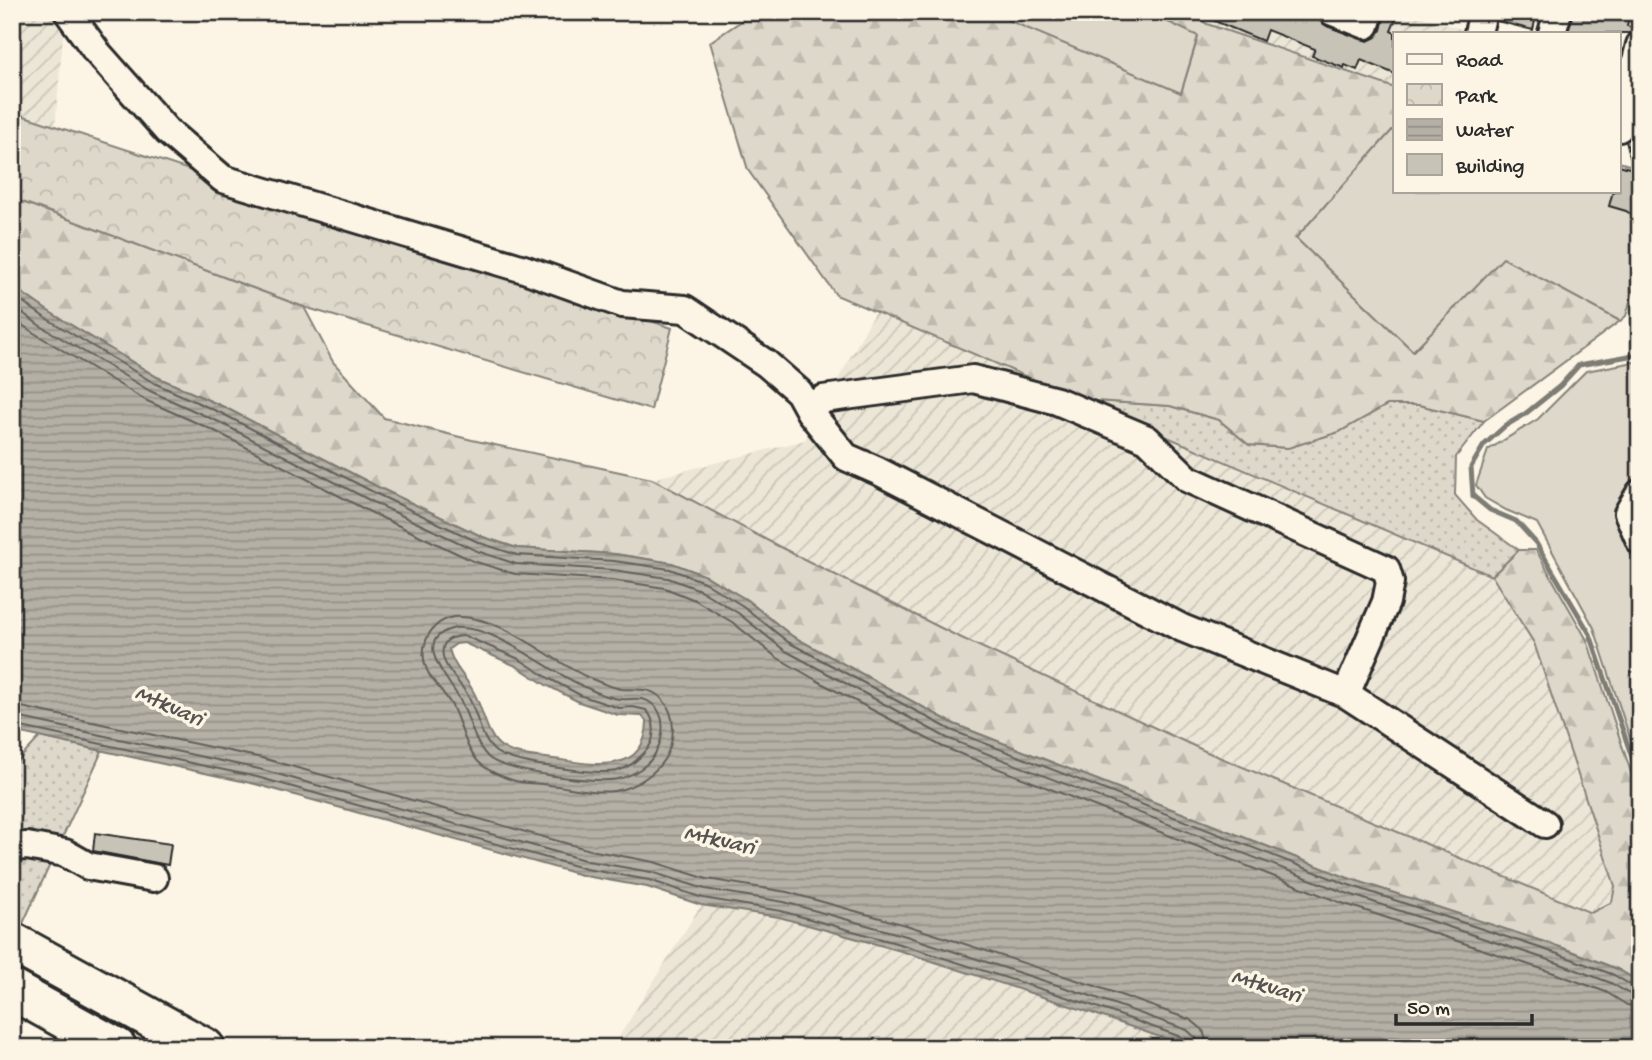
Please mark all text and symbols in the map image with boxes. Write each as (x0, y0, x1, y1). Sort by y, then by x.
legend (1393, 32, 1620, 192)
text: Road (1456, 50, 1504, 75)
text: Park (1455, 86, 1499, 111)
text: Water (1456, 120, 1514, 145)
text: Building (1455, 156, 1525, 181)
water label: Mtkvari (130, 680, 210, 735)
water label: Mtkvari (681, 820, 760, 863)
water label: Mtkvari (1228, 964, 1307, 1012)
scale bar (1396, 983, 1533, 1027)
text: 50 m (1407, 998, 1450, 1023)

